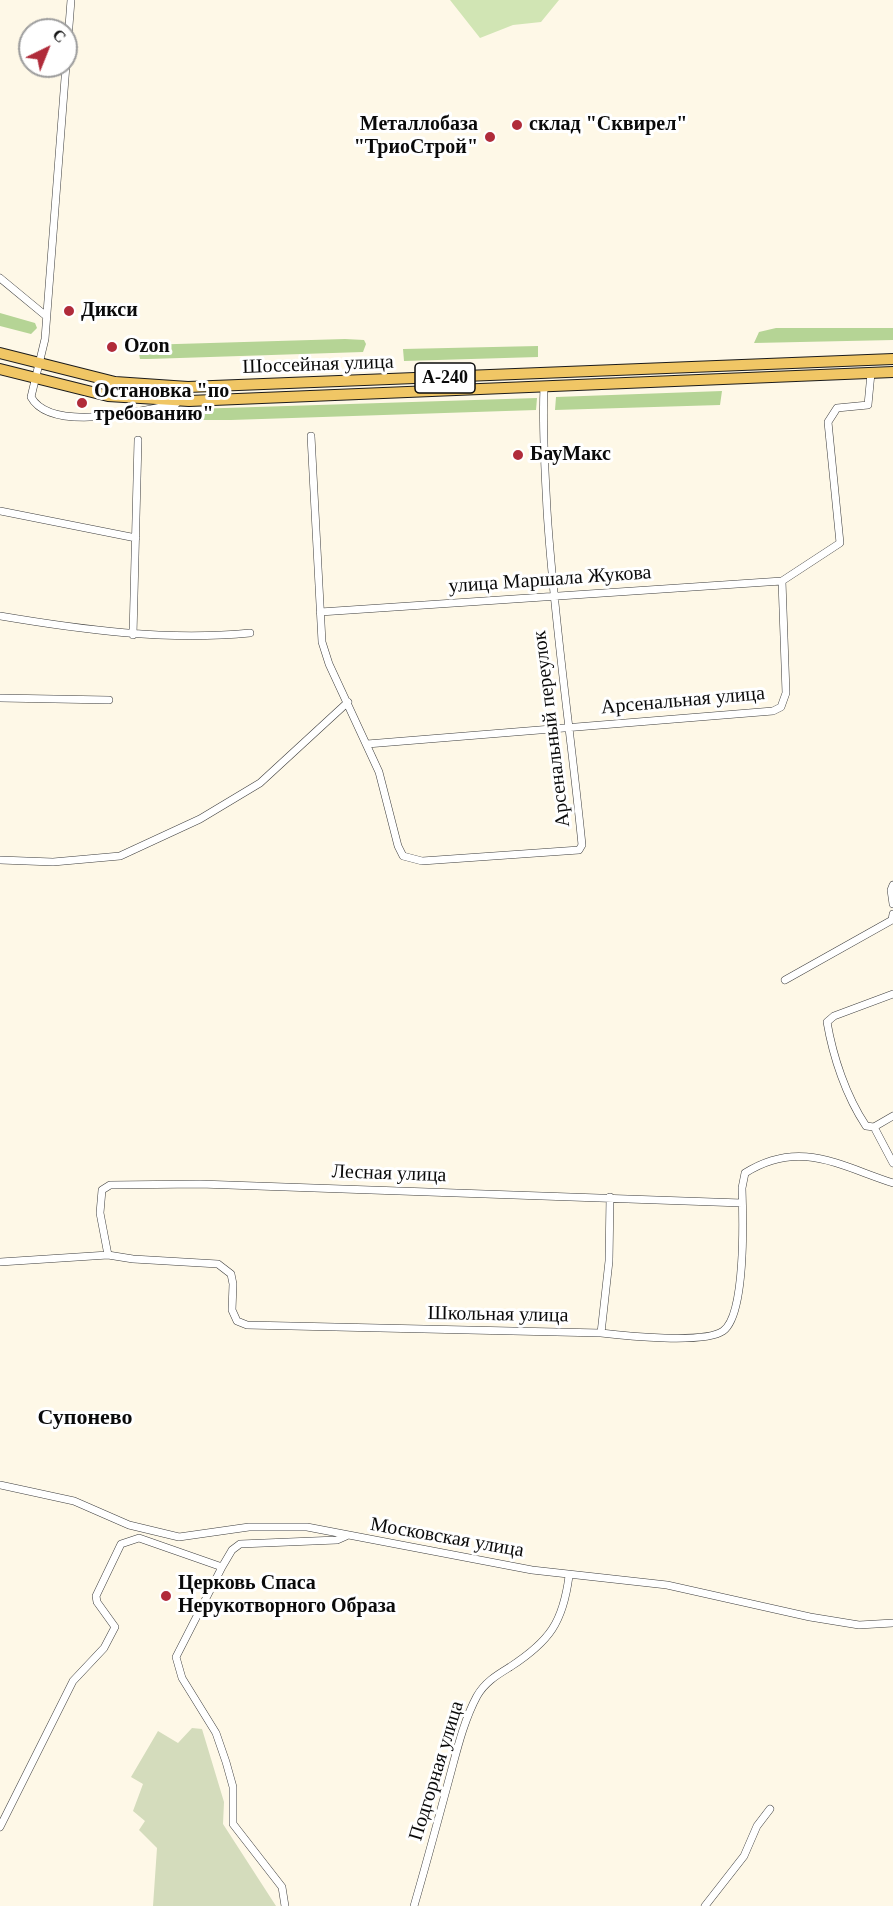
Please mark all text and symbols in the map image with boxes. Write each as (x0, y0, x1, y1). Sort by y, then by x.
north arrow (18, 18, 78, 78)
text: С (49, 26, 69, 46)
place label: Металлобаза "ТриоСтрой" (354, 113, 478, 160)
place label: склад "Сквирел" (529, 113, 687, 137)
marker: склад "Сквирел" (510, 118, 524, 132)
marker: Металлобаза "ТриоСтрой" (483, 130, 497, 144)
place label: Дикси (81, 299, 138, 323)
marker: Дикси (62, 304, 76, 318)
place label: Ozon (124, 335, 170, 359)
marker: Ozon (105, 340, 119, 354)
street label: Шоссейная улица (242, 350, 394, 380)
road number: А-240 (415, 363, 475, 393)
place label: Остановка "по требованию" (94, 380, 229, 427)
marker: Остановка "по требованию" (75, 396, 89, 410)
place label: БауМакс (530, 443, 611, 467)
marker: БауМакс (511, 448, 525, 462)
street label: улица Маршала Жукова (448, 561, 652, 599)
street label: Арсенальный переулок (528, 629, 576, 829)
street label: Арсенальная улица (600, 682, 766, 720)
street label: Лесная улица (331, 1160, 447, 1188)
street label: Школьная улица (427, 1302, 569, 1328)
district label: Супонево (37, 1405, 133, 1431)
street label: Московская улица (368, 1513, 526, 1563)
place label: Церковь Спаса Нерукотворного Образа (178, 1572, 396, 1619)
marker: Церковь Спаса Нерукотворного Образа (159, 1589, 173, 1603)
street label: Подгорная улица (404, 1698, 470, 1844)

